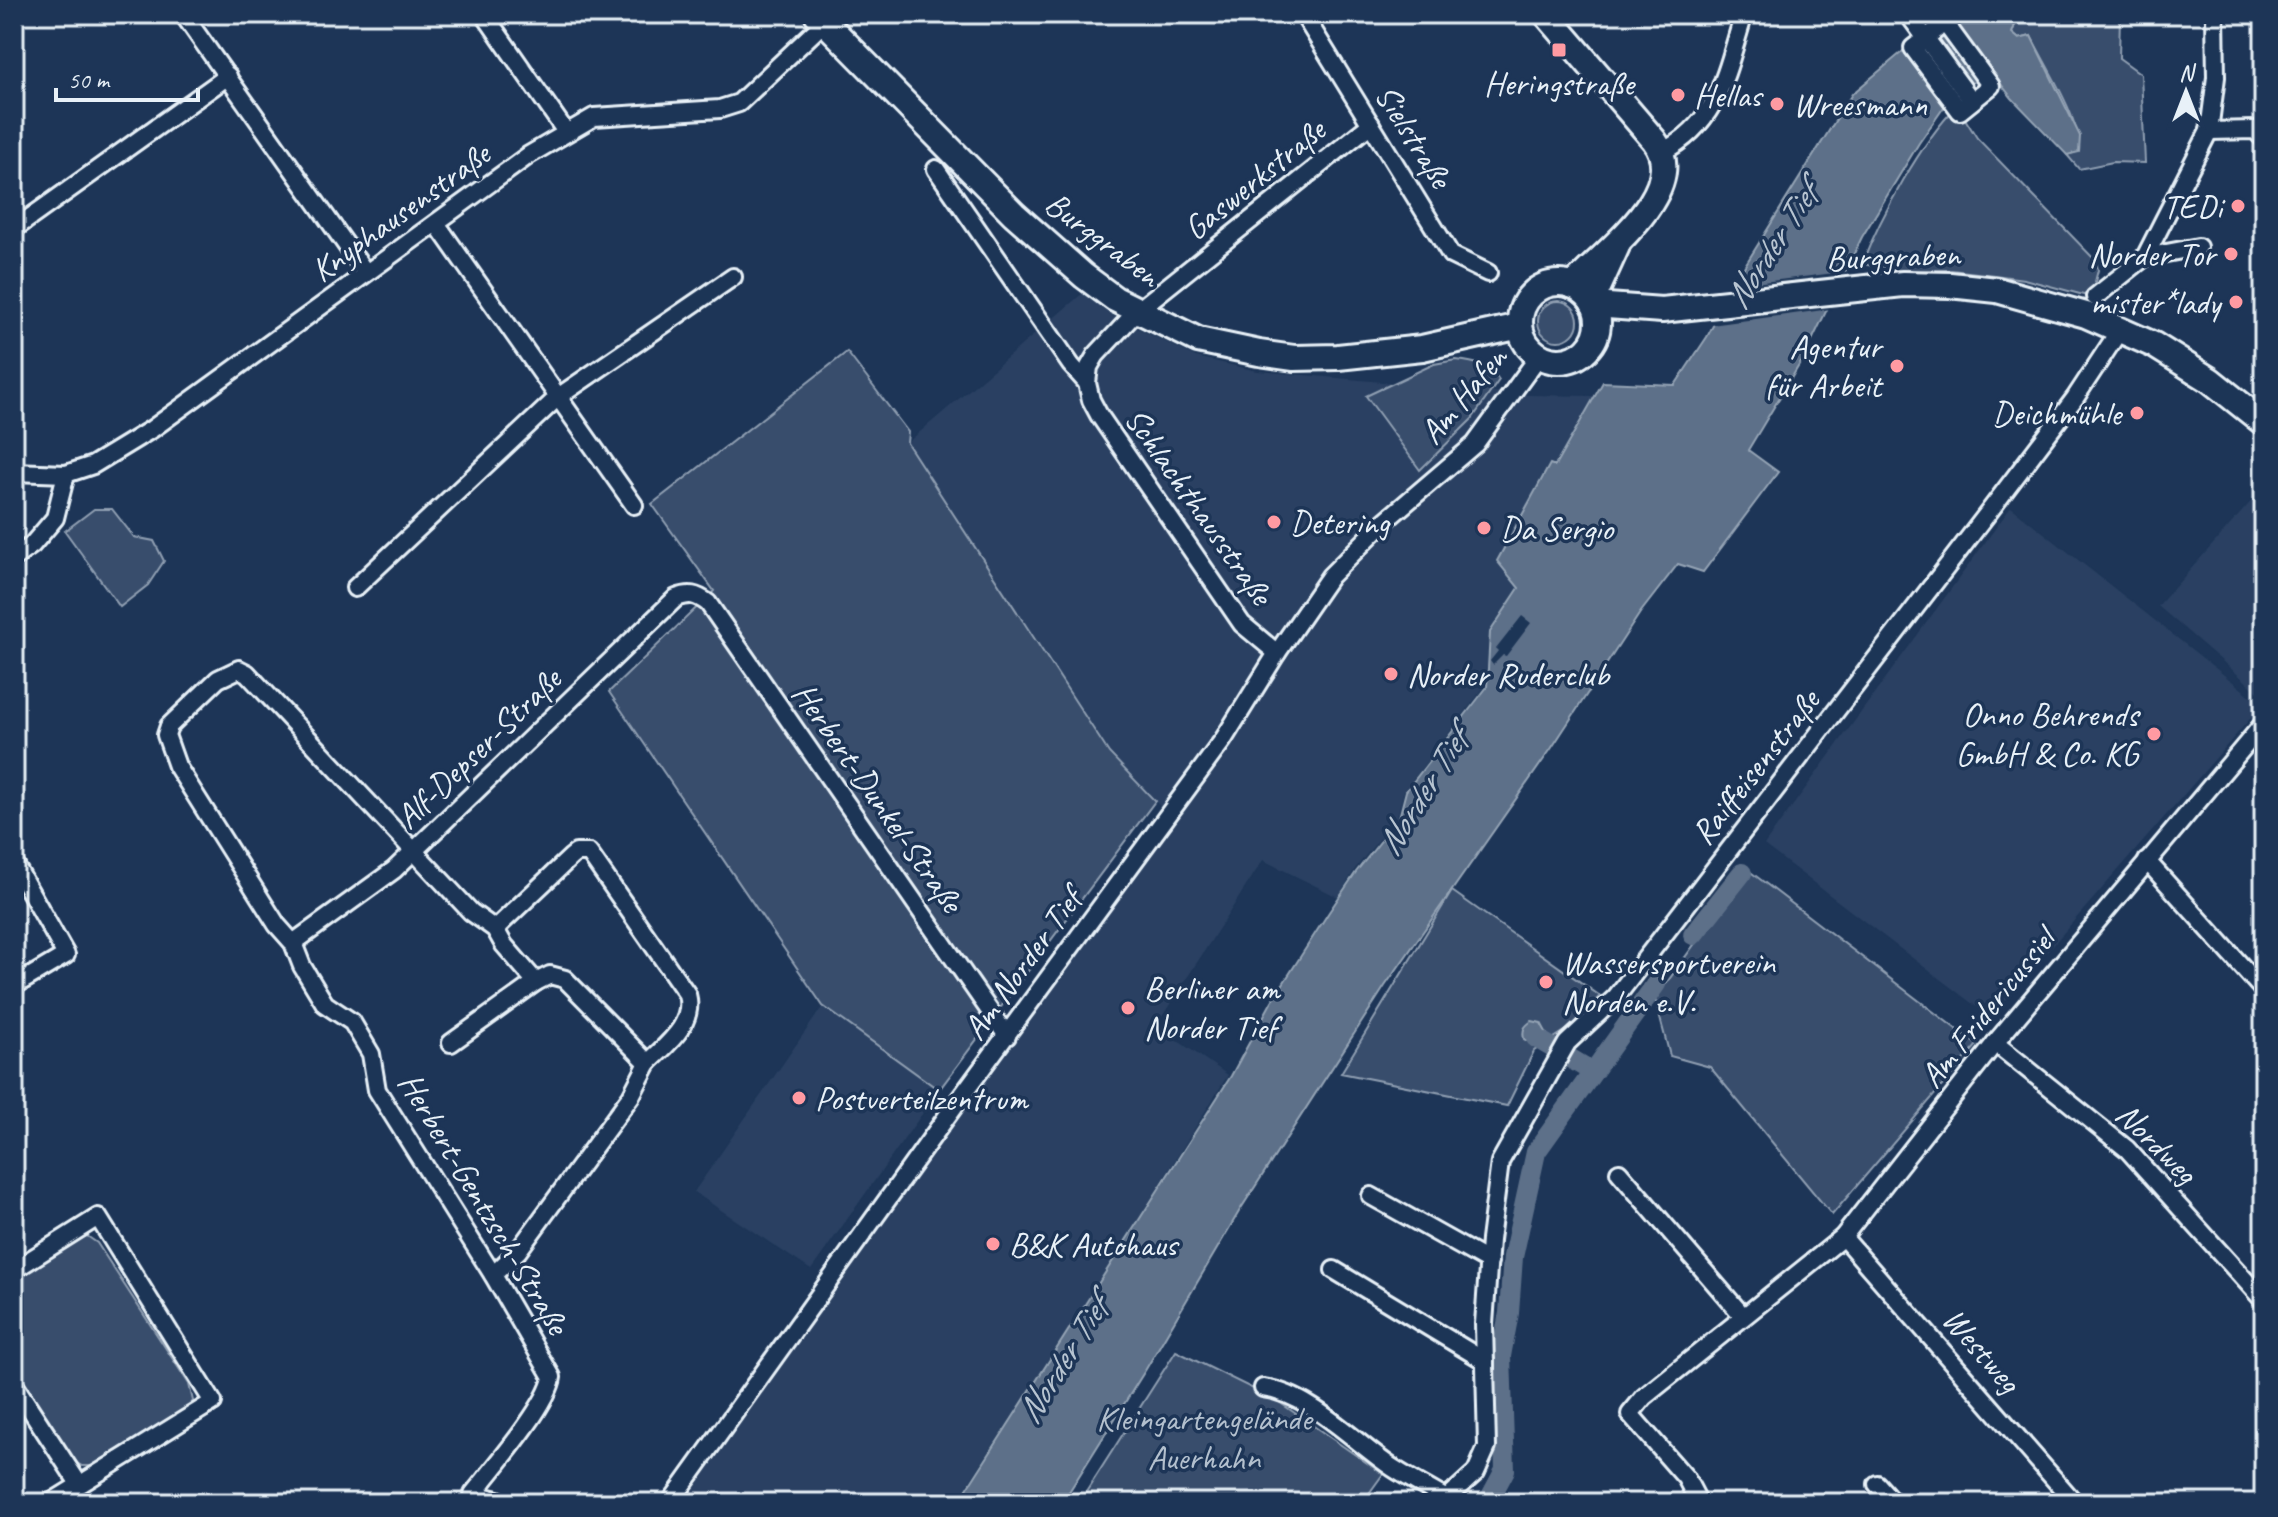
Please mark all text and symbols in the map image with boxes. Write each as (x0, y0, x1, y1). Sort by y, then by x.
marker: Heringstraße (1550, 41, 1568, 59)
scale bar (56, 52, 198, 102)
north arrow (2146, 52, 2226, 132)
text: N (2179, 59, 2196, 87)
place label: Heringstraße (1484, 62, 1637, 105)
text: 50 m (68, 65, 111, 95)
place label: Hellas (1694, 74, 1765, 117)
street label: Sielstraße (1366, 76, 1464, 198)
place label: Wreesmann (1793, 83, 1928, 126)
marker: Hellas (1669, 86, 1687, 104)
marker: Wreesmann (1768, 95, 1786, 113)
street label: Gaswerkstraße (1174, 107, 1336, 249)
street label: Knyphausenstraße (302, 131, 500, 291)
water label: Norder Tief (1714, 164, 1835, 317)
street label: Burggraben (1037, 182, 1171, 297)
place label: TEDi (2163, 185, 2226, 228)
marker: TEDi (2229, 197, 2247, 215)
street label: Burggraben (1825, 232, 1962, 280)
place label: Norder Tor (2088, 233, 2219, 276)
marker: Norder Tor (2222, 245, 2240, 263)
place label: mister*lady (2091, 281, 2223, 324)
marker: mister*lady (2227, 293, 2245, 311)
place label: Agentur für Arbeit (1765, 325, 1885, 407)
street label: Am Hafen (1410, 336, 1517, 453)
marker: Agentur für Arbeit (1888, 357, 1906, 375)
place label: Deichmühle (1992, 392, 2124, 435)
street label: Schlachthausstraße (1115, 399, 1285, 615)
marker: Deichmühle (2128, 404, 2146, 422)
place label: Detering (1290, 501, 1391, 544)
place label: Da Sergio (1500, 507, 1615, 550)
marker: Detering (1265, 513, 1283, 531)
marker: Da Sergio (1475, 519, 1493, 537)
place label: Norder Ruderclub (1407, 653, 1611, 696)
street label: Alf-Depser-Straße (386, 656, 572, 838)
marker: Norder Ruderclub (1382, 665, 1400, 683)
street label: Herbert-Dunkel-Straße (783, 674, 975, 923)
street label: Raiffeisenstraße (1681, 679, 1831, 853)
place label: Onno Behrends GmbH & Co. KG (1956, 693, 2141, 775)
water label: Norder Tief (1365, 710, 1485, 864)
marker: Onno Behrends GmbH & Co. KG (2145, 725, 2163, 743)
street label: Am Norder Tief (953, 874, 1095, 1048)
street label: Am Fridericussiel (1910, 915, 2068, 1096)
place label: Wassersportverein Norden e.V. (1562, 941, 1777, 1023)
place label: Berliner am Norder Tief (1144, 967, 1283, 1049)
marker: Wassersportverein Norden e.V. (1537, 973, 1555, 991)
marker: Berliner am Norder Tief (1119, 999, 1137, 1017)
street label: Herbert-Gentzsch-Straße (389, 1064, 581, 1344)
place label: Postverteilzentrum (815, 1077, 1030, 1120)
marker: Postverteilzentrum (790, 1089, 808, 1107)
street label: Nordweg (2107, 1093, 2208, 1194)
place label: B&K Autohaus (1009, 1223, 1181, 1266)
marker: B&K Autohaus (984, 1235, 1002, 1253)
water label: Norder Tief (1005, 1278, 1125, 1432)
street label: Westweg (1933, 1298, 2032, 1403)
park label: Kleingartengelände Auerhahn (1096, 1397, 1314, 1479)

